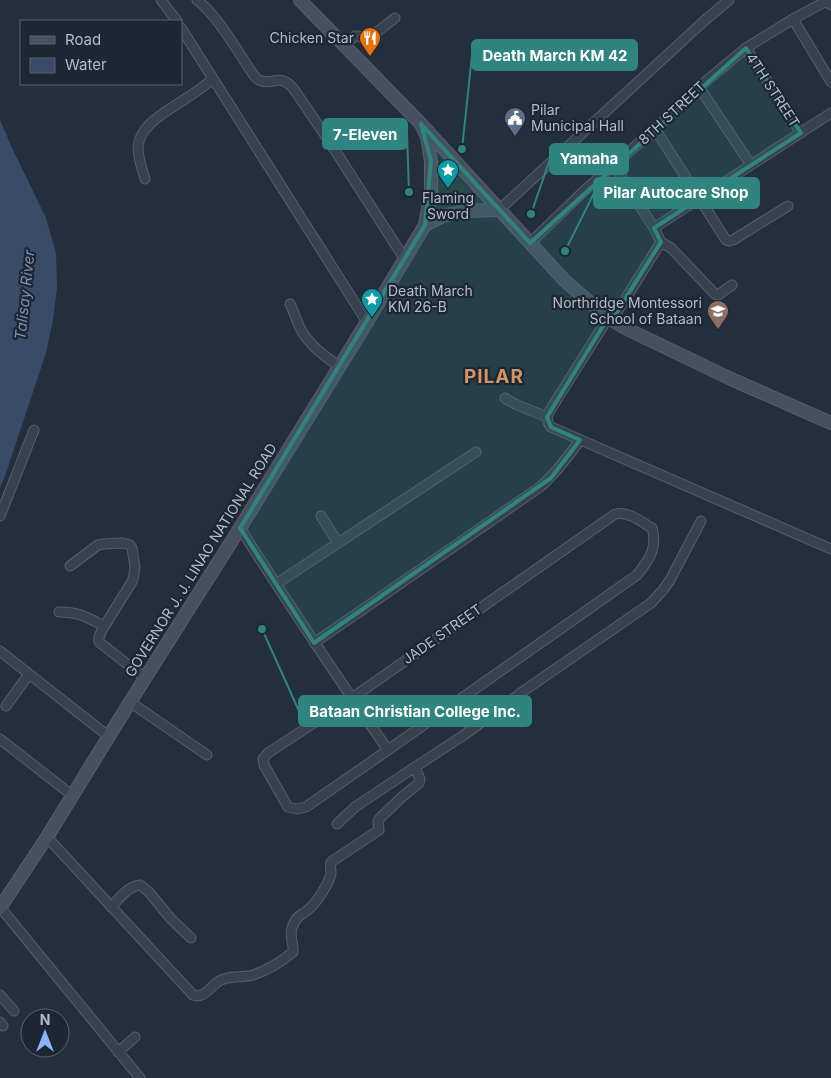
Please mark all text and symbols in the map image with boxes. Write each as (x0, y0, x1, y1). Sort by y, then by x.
legend (20, 20, 182, 85)
restaurant icon: Chicken Star (358, 26, 382, 57)
place label: Chicken Star (270, 29, 354, 46)
text: Road (65, 30, 101, 49)
callout: Death March KM 42 (472, 40, 637, 70)
text: Death March KM 42 (482, 46, 628, 65)
street label: 4TH STREET (743, 49, 804, 130)
text: Water (65, 55, 107, 74)
street label: 8TH STREET (635, 77, 709, 148)
place label: Pilar Municipal Hall (531, 101, 624, 134)
public building icon: Pilar Municipal Hall (503, 106, 527, 137)
callout: 7-Eleven (323, 119, 407, 149)
text: 7-Eleven (333, 125, 397, 144)
callout: Yamaha (550, 144, 628, 174)
text: Yamaha (560, 149, 618, 168)
place icon: Flaming Sword (436, 158, 460, 189)
callout: Pilar Autocare Shop (594, 178, 759, 208)
text: Pilar Autocare Shop (603, 183, 749, 202)
place label: Flaming Sword (422, 189, 474, 222)
water label: Talisay River (10, 249, 39, 341)
place label: Death March KM 26-B (388, 282, 473, 315)
place icon: Death March KM 26-B (360, 287, 384, 318)
place label: Northridge Montessori School of Bataan (553, 294, 702, 327)
school or university icon: Northridge Montessori School of Bataan (706, 299, 730, 330)
district label: PILAR (464, 365, 524, 388)
street label: GOVERNOR J. J. LINAO NATIONAL ROAD (121, 440, 280, 680)
street label: JADE STREET (399, 600, 485, 667)
callout: Bataan Christian College Inc. (299, 696, 531, 726)
text: Bataan Christian College Inc. (309, 702, 521, 721)
north arrow (20, 1008, 70, 1058)
text: N (40, 1011, 50, 1028)

